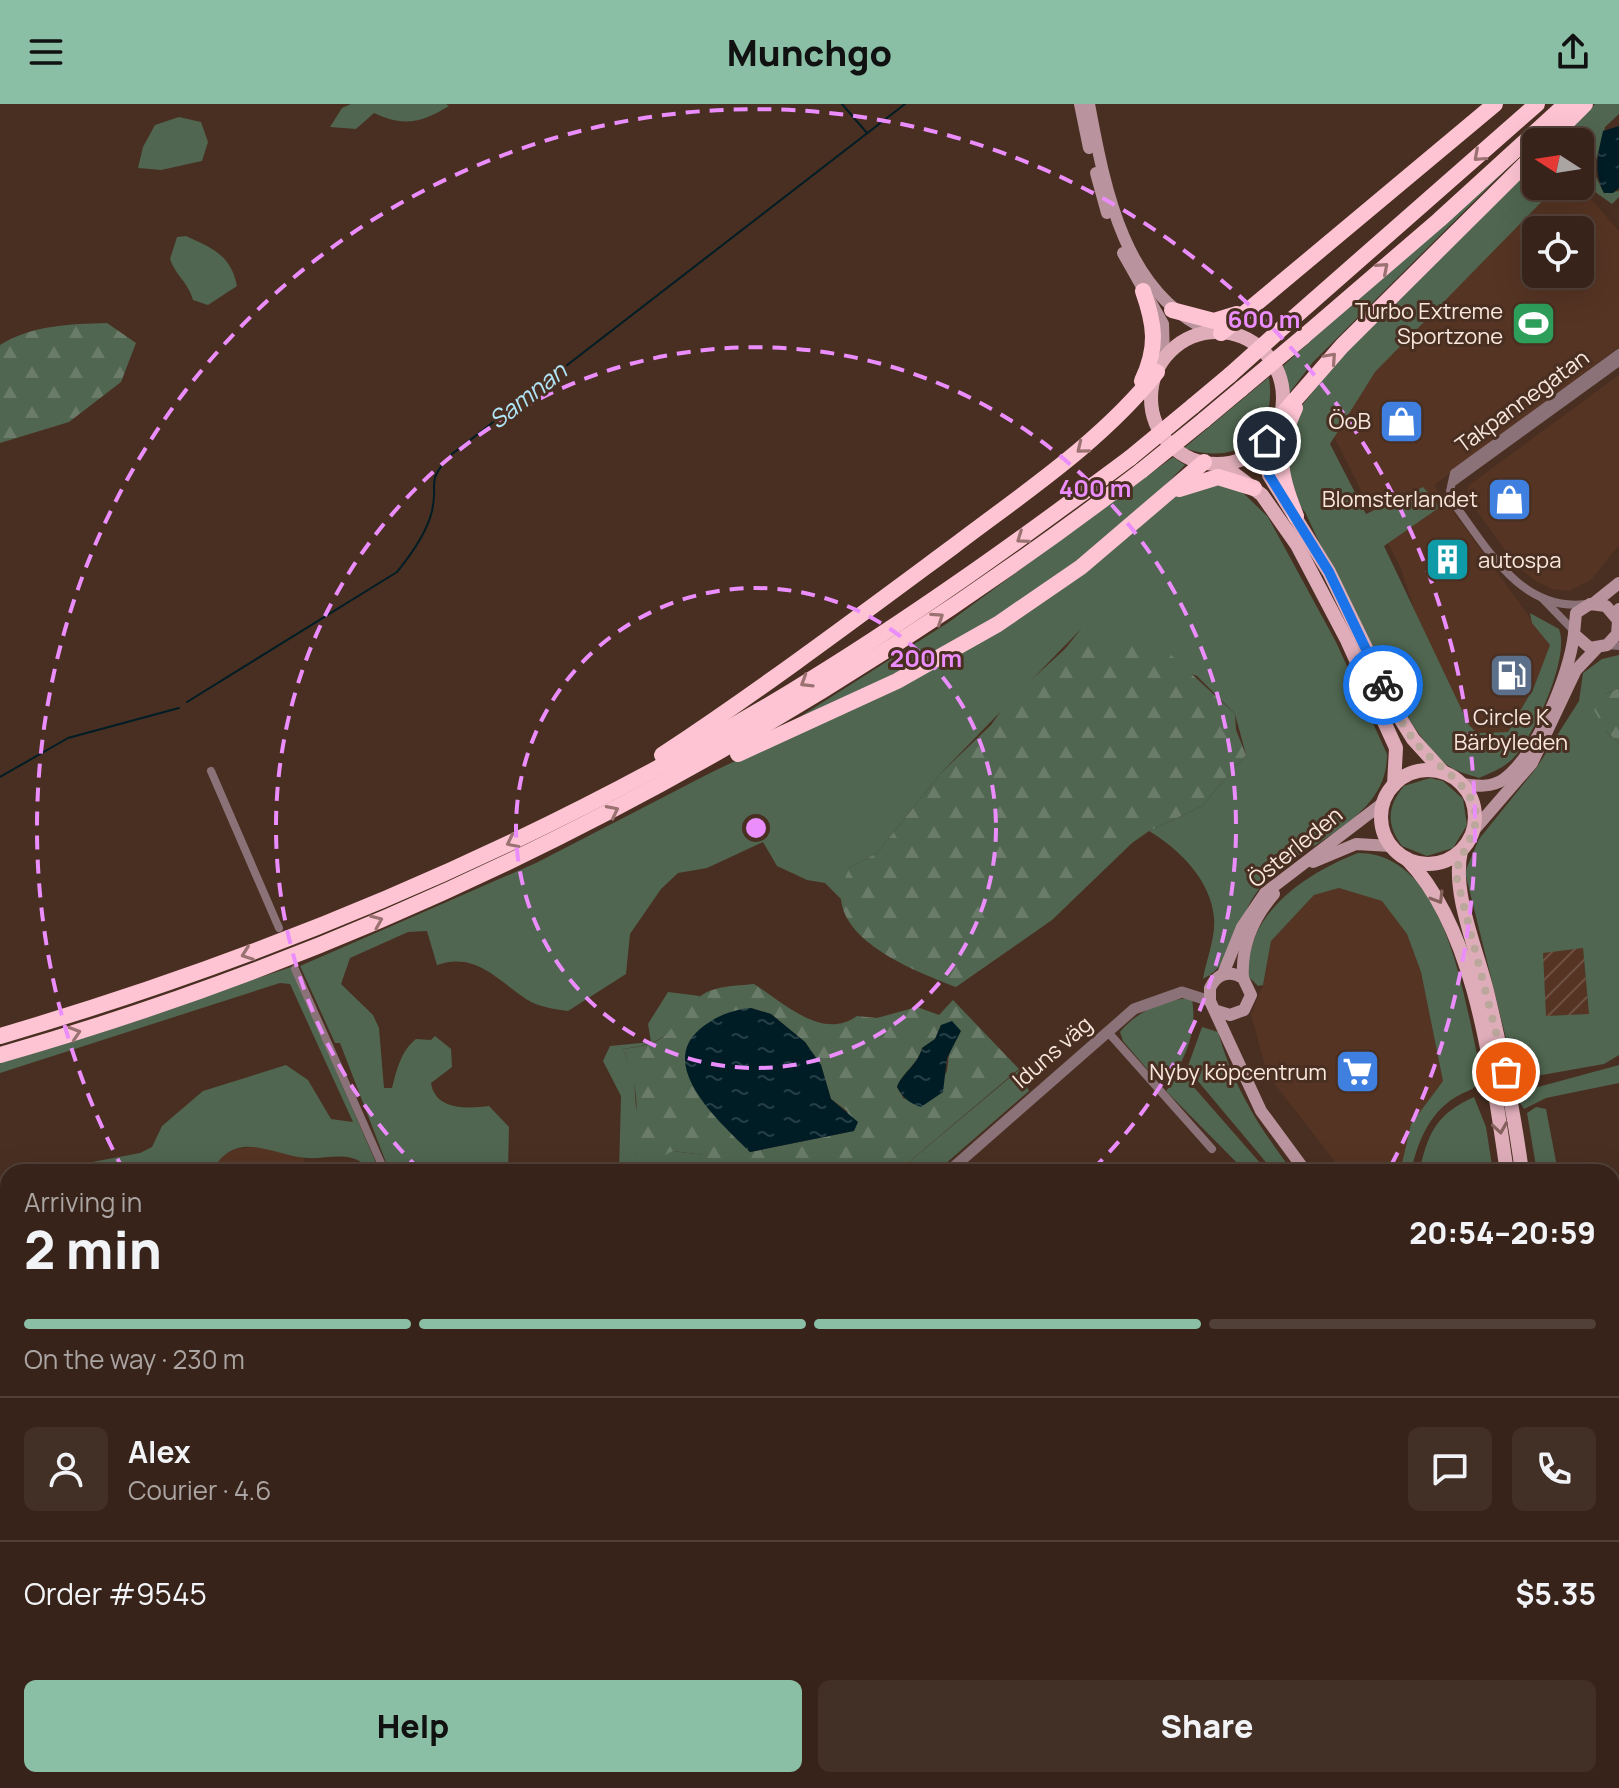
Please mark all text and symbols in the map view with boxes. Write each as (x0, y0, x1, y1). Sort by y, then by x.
text: Munchgo (727, 28, 892, 77)
icon: menu (24, 30, 68, 74)
icon: share (1551, 30, 1595, 74)
north arrow (1522, 128, 1594, 200)
map controls (1522, 128, 1594, 288)
one-way arrow (1474, 147, 1489, 161)
button: locate (1522, 216, 1594, 288)
one-way arrow (1374, 263, 1389, 278)
place label: Turbo Extreme Sportzone (1355, 296, 1503, 351)
sports icon: Turbo Extreme Sportzone (1510, 300, 1558, 348)
text: 600 m (1228, 302, 1300, 335)
street label: Takpannegatan (1449, 342, 1595, 460)
one-way arrow (1321, 353, 1335, 368)
water label: Samnan (481, 354, 573, 436)
shop icon: ÖoB (1378, 397, 1426, 445)
place label: ÖoB (1329, 406, 1371, 436)
pin (1233, 407, 1301, 475)
icon: home (1245, 419, 1289, 463)
one-way arrow (1077, 438, 1092, 452)
text: 400 m (1059, 471, 1131, 504)
shop icon: Blomsterlandet (1485, 475, 1533, 523)
place label: Blomsterlandet (1322, 484, 1478, 514)
one-way arrow (1016, 528, 1031, 543)
building icon: autospa (1423, 536, 1471, 584)
place label: autospa (1478, 545, 1561, 575)
one-way arrow (930, 613, 944, 628)
text: 200 m (890, 641, 962, 674)
courier (1343, 645, 1423, 725)
fuel station icon: Circle K Bärbyleden (1487, 652, 1535, 700)
icon: bike (1361, 663, 1405, 707)
one-way arrow (800, 673, 815, 688)
place label: Circle K Bärbyleden (1454, 702, 1568, 757)
street label: Österleden (1242, 800, 1348, 894)
one-way arrow (604, 806, 619, 821)
centre of rings (742, 814, 770, 842)
one-way arrow (506, 833, 520, 849)
one-way arrow (1428, 889, 1444, 904)
one-way arrow (369, 915, 384, 931)
one-way arrow (241, 944, 255, 961)
street label: Iduns väg (1006, 1009, 1098, 1095)
one-way arrow (68, 1026, 81, 1042)
pin (1472, 1038, 1540, 1106)
supermarket icon: Nyby köpcentrum (1334, 1048, 1382, 1096)
icon: bag (1484, 1050, 1528, 1094)
place label: Nyby köpcentrum (1149, 1057, 1327, 1087)
one-way arrow (1491, 1121, 1508, 1135)
text: Arriving in (24, 1184, 142, 1220)
text: 20:54–20:59 (1409, 1212, 1596, 1253)
text: 2 min (24, 1214, 162, 1285)
text: On the way · 230 m (24, 1341, 245, 1377)
button: person (24, 1427, 108, 1511)
button: chat (1408, 1427, 1492, 1511)
button: phone (1512, 1427, 1596, 1511)
text: Alex (128, 1431, 191, 1472)
text: Courier · 4.6 (128, 1472, 271, 1508)
text: Order #9545 (24, 1573, 207, 1614)
text: $5.35 (1515, 1573, 1596, 1614)
button: Help (24, 1680, 802, 1772)
button: Share (818, 1680, 1596, 1772)

